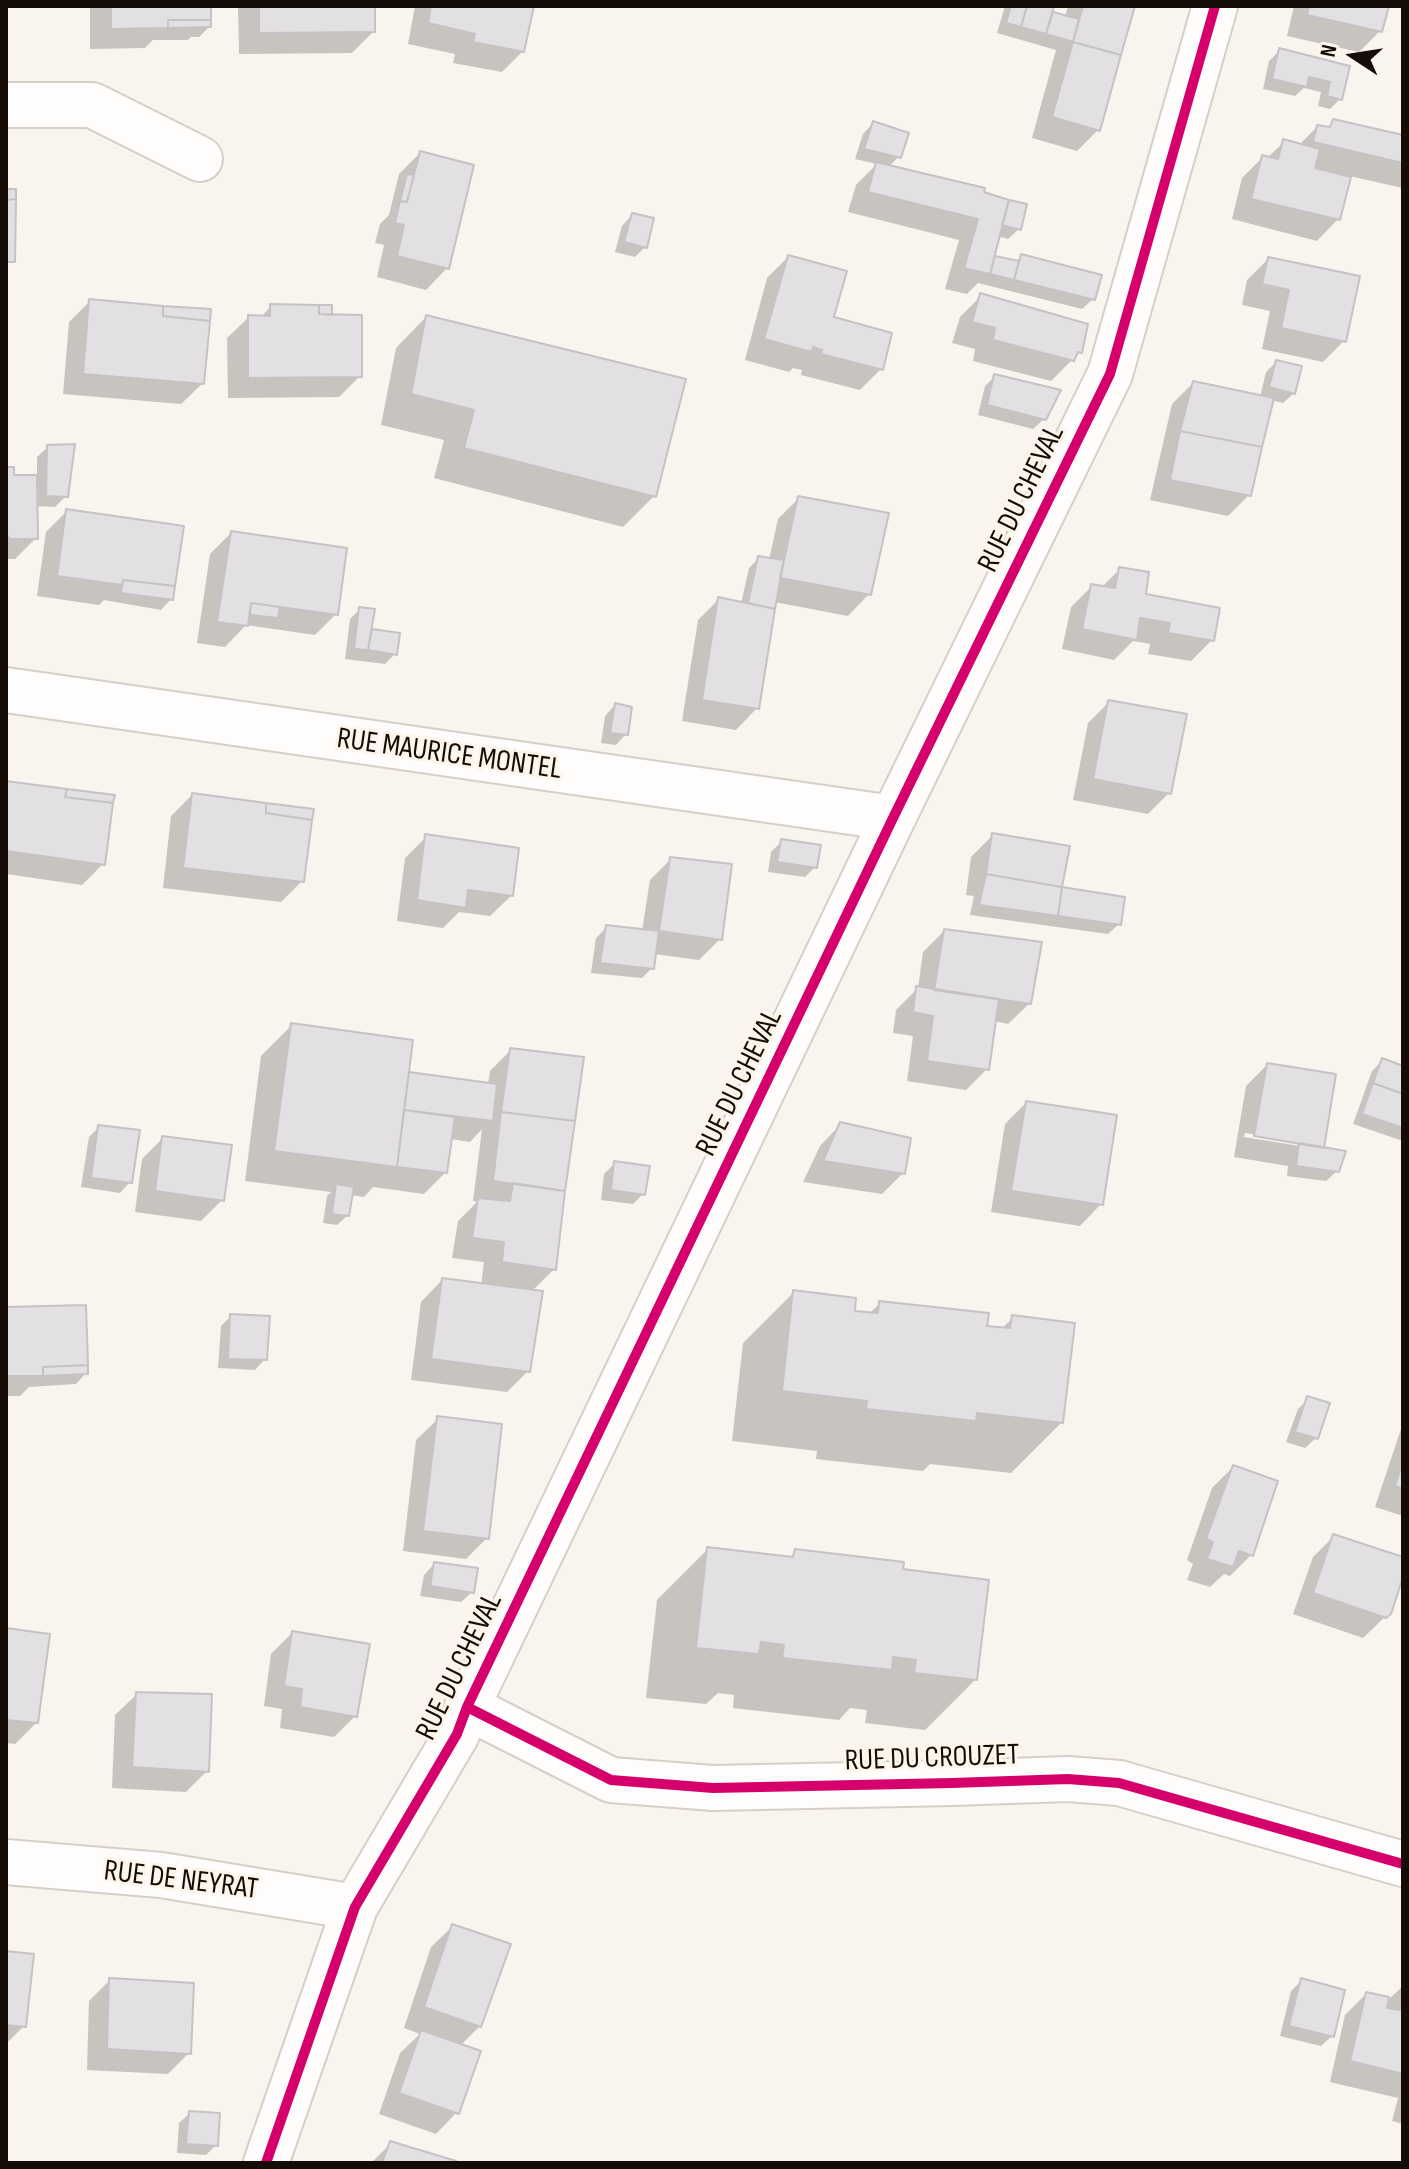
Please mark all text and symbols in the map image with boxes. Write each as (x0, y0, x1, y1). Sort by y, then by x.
north arrow (1313, 16, 1393, 96)
text: N (1315, 42, 1343, 59)
street label: RUE DU CHEVAL (971, 420, 1073, 578)
street label: RUE MAURICE MONTEL (335, 721, 563, 789)
street label: RUE DU CHEVAL (689, 1004, 791, 1162)
street label: RUE DU CHEVAL (409, 1588, 511, 1746)
street label: RUE DU CROUZET (844, 1738, 1020, 1780)
street label: RUE DE NEYRAT (102, 1854, 260, 1908)

